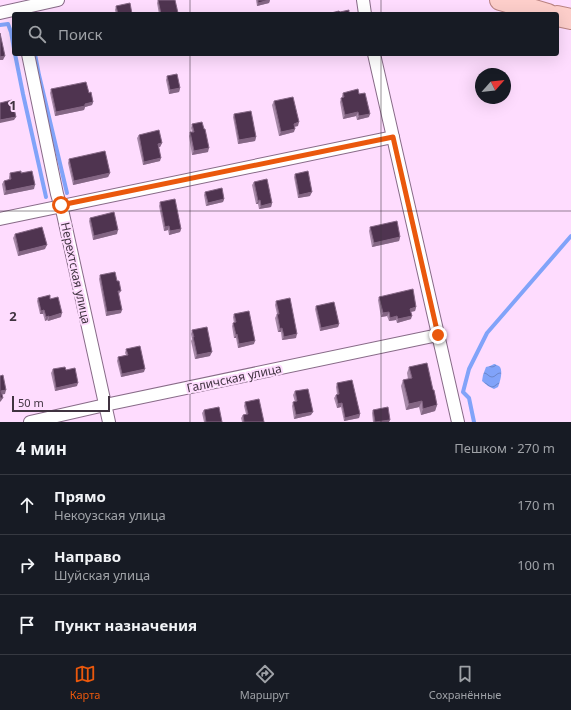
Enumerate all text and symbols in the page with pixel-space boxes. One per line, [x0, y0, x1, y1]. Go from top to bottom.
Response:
search box [12, 12, 559, 56]
icon: search [26, 23, 48, 45]
text: Поиск [58, 24, 103, 44]
north arrow [475, 68, 511, 104]
text: 1 [9, 96, 17, 114]
route start [52, 196, 70, 214]
street label: Нерехтская улица [57, 221, 95, 325]
text: 2 [9, 307, 17, 325]
route end [429, 326, 447, 344]
street label: Галичская улица [185, 360, 283, 396]
scale bar [12, 394, 110, 413]
text: 50 m [18, 395, 44, 410]
text: 4 мин [16, 437, 67, 460]
text: Пешком · 270 m [454, 439, 555, 457]
text: Прямо [54, 486, 106, 506]
icon: ahead [16, 494, 38, 516]
text: 170 m [517, 496, 555, 514]
text: Некоузская улица [54, 506, 166, 524]
text: Направо [54, 546, 121, 566]
icon: right [16, 554, 38, 576]
text: 100 m [517, 556, 555, 574]
text: Шуйская улица [54, 566, 150, 584]
icon: arrive [16, 614, 38, 636]
text: Пункт назначения [54, 615, 197, 635]
tab: Карта [70, 663, 100, 702]
tab: Маршрут [240, 663, 289, 702]
tab: Сохранённые [429, 663, 501, 702]

